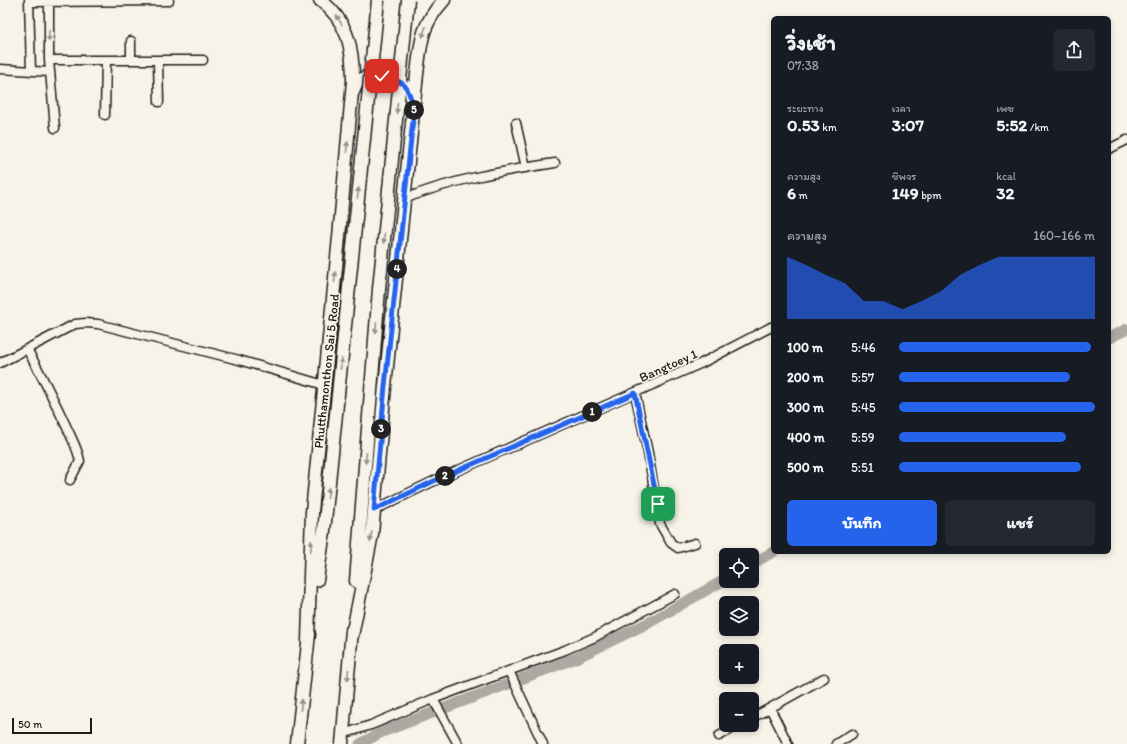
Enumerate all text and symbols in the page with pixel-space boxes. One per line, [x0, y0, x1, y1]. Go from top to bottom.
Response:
one-way arrow [335, 14, 342, 26]
one-way arrow [421, 27, 427, 39]
text: วิ่งเช้า [787, 29, 836, 56]
button: share [1053, 29, 1095, 71]
one-way arrow [46, 30, 52, 43]
text: 07:38 [787, 58, 819, 73]
pin [365, 59, 399, 93]
icon: check [371, 65, 393, 87]
pin: 5 [404, 100, 424, 120]
one-way arrow [394, 102, 401, 114]
text: ระยะทาง [787, 102, 824, 115]
text: เวลา [892, 102, 911, 115]
text: เพซ [996, 102, 1014, 115]
text: 5 [411, 103, 417, 116]
text: 0.53 [787, 115, 820, 135]
text: 3:07 [892, 115, 924, 135]
text: 5:52 [996, 115, 1027, 135]
text: km [820, 121, 837, 134]
text: /km [1027, 121, 1049, 134]
one-way arrow [344, 141, 350, 153]
text: ความสูง [787, 170, 821, 183]
text: ชีพจร [892, 170, 916, 183]
text: kcal [996, 170, 1016, 183]
text: 6 [787, 183, 796, 203]
text: 149 [892, 183, 919, 203]
text: 32 [996, 183, 1015, 203]
one-way arrow [355, 187, 362, 199]
text: m [796, 189, 808, 202]
text: bpm [919, 189, 942, 202]
text: ความสูง [787, 228, 827, 243]
text: 160–166 m [1033, 228, 1095, 243]
one-way arrow [381, 232, 388, 244]
pin: 4 [387, 259, 407, 279]
text: 4 [394, 262, 400, 275]
one-way arrow [332, 271, 339, 283]
street label: Phutthamonthon Sai 5 Road [311, 293, 342, 449]
one-way arrow [373, 322, 380, 334]
text: 100 m [787, 340, 823, 355]
text: 5:46 [851, 340, 876, 355]
street label: Bangtoey 1 [637, 346, 700, 385]
one-way arrow [338, 358, 344, 370]
text: 200 m [787, 370, 824, 385]
text: 5:57 [851, 370, 874, 385]
text: 300 m [787, 400, 824, 415]
text: 5:45 [851, 400, 876, 415]
pin: 1 [582, 402, 602, 422]
text: 1 [589, 405, 595, 418]
pin: 3 [371, 419, 391, 439]
text: 3 [378, 422, 384, 435]
text: 400 m [787, 430, 825, 445]
text: 5:59 [851, 430, 875, 445]
one-way arrow [363, 452, 370, 464]
text: 500 m [787, 460, 824, 475]
text: 5:51 [851, 460, 874, 475]
pin: 2 [435, 466, 455, 486]
text: 2 [442, 469, 448, 482]
one-way arrow [325, 487, 331, 499]
pin [641, 487, 675, 521]
icon: arrive [647, 493, 669, 515]
button: บันทึก [787, 500, 937, 546]
button: แชร์ [945, 500, 1095, 546]
one-way arrow [368, 531, 374, 543]
one-way arrow [308, 539, 314, 552]
map controls [719, 548, 759, 732]
button: locate [719, 548, 759, 588]
button: layers [719, 596, 759, 636]
button: + [719, 644, 759, 684]
one-way arrow [345, 669, 352, 681]
button: − [719, 692, 759, 732]
one-way arrow [298, 699, 304, 711]
scale bar [12, 716, 92, 735]
text: 50 m [18, 718, 42, 731]

